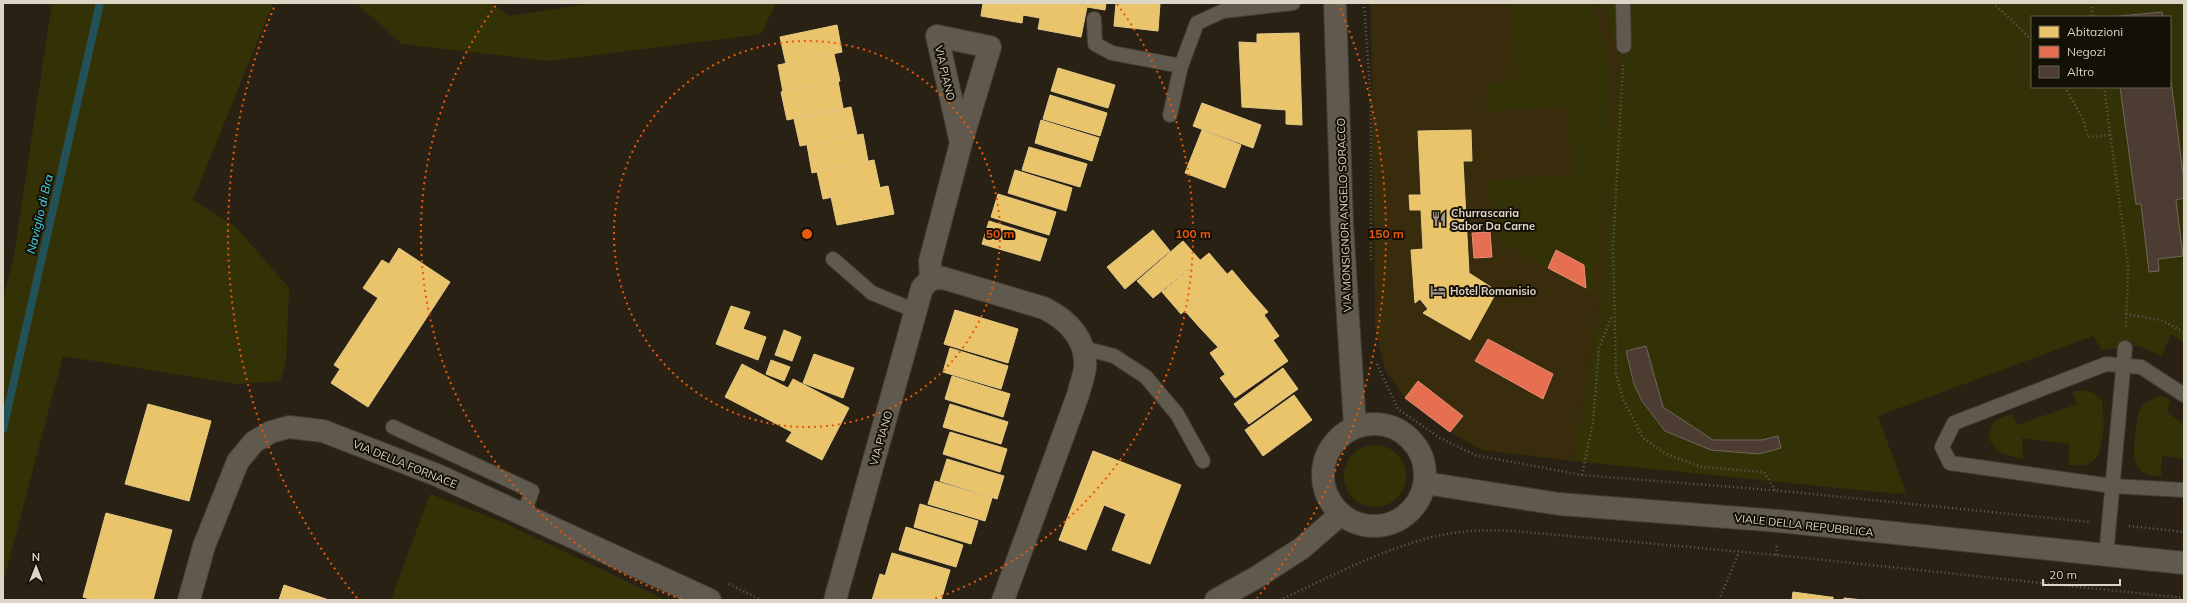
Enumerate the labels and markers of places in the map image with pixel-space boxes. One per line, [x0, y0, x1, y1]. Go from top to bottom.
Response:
place label: Churrascaria Sabor Da Carne [1451, 206, 1535, 233]
restaurant icon: Churrascaria Sabor Da Carne [1430, 210, 1448, 228]
centre of rings [800, 227, 814, 241]
hotel icon: Hotel Romanisio [1429, 282, 1447, 300]
place label: Hotel Romanisio [1450, 284, 1537, 298]

